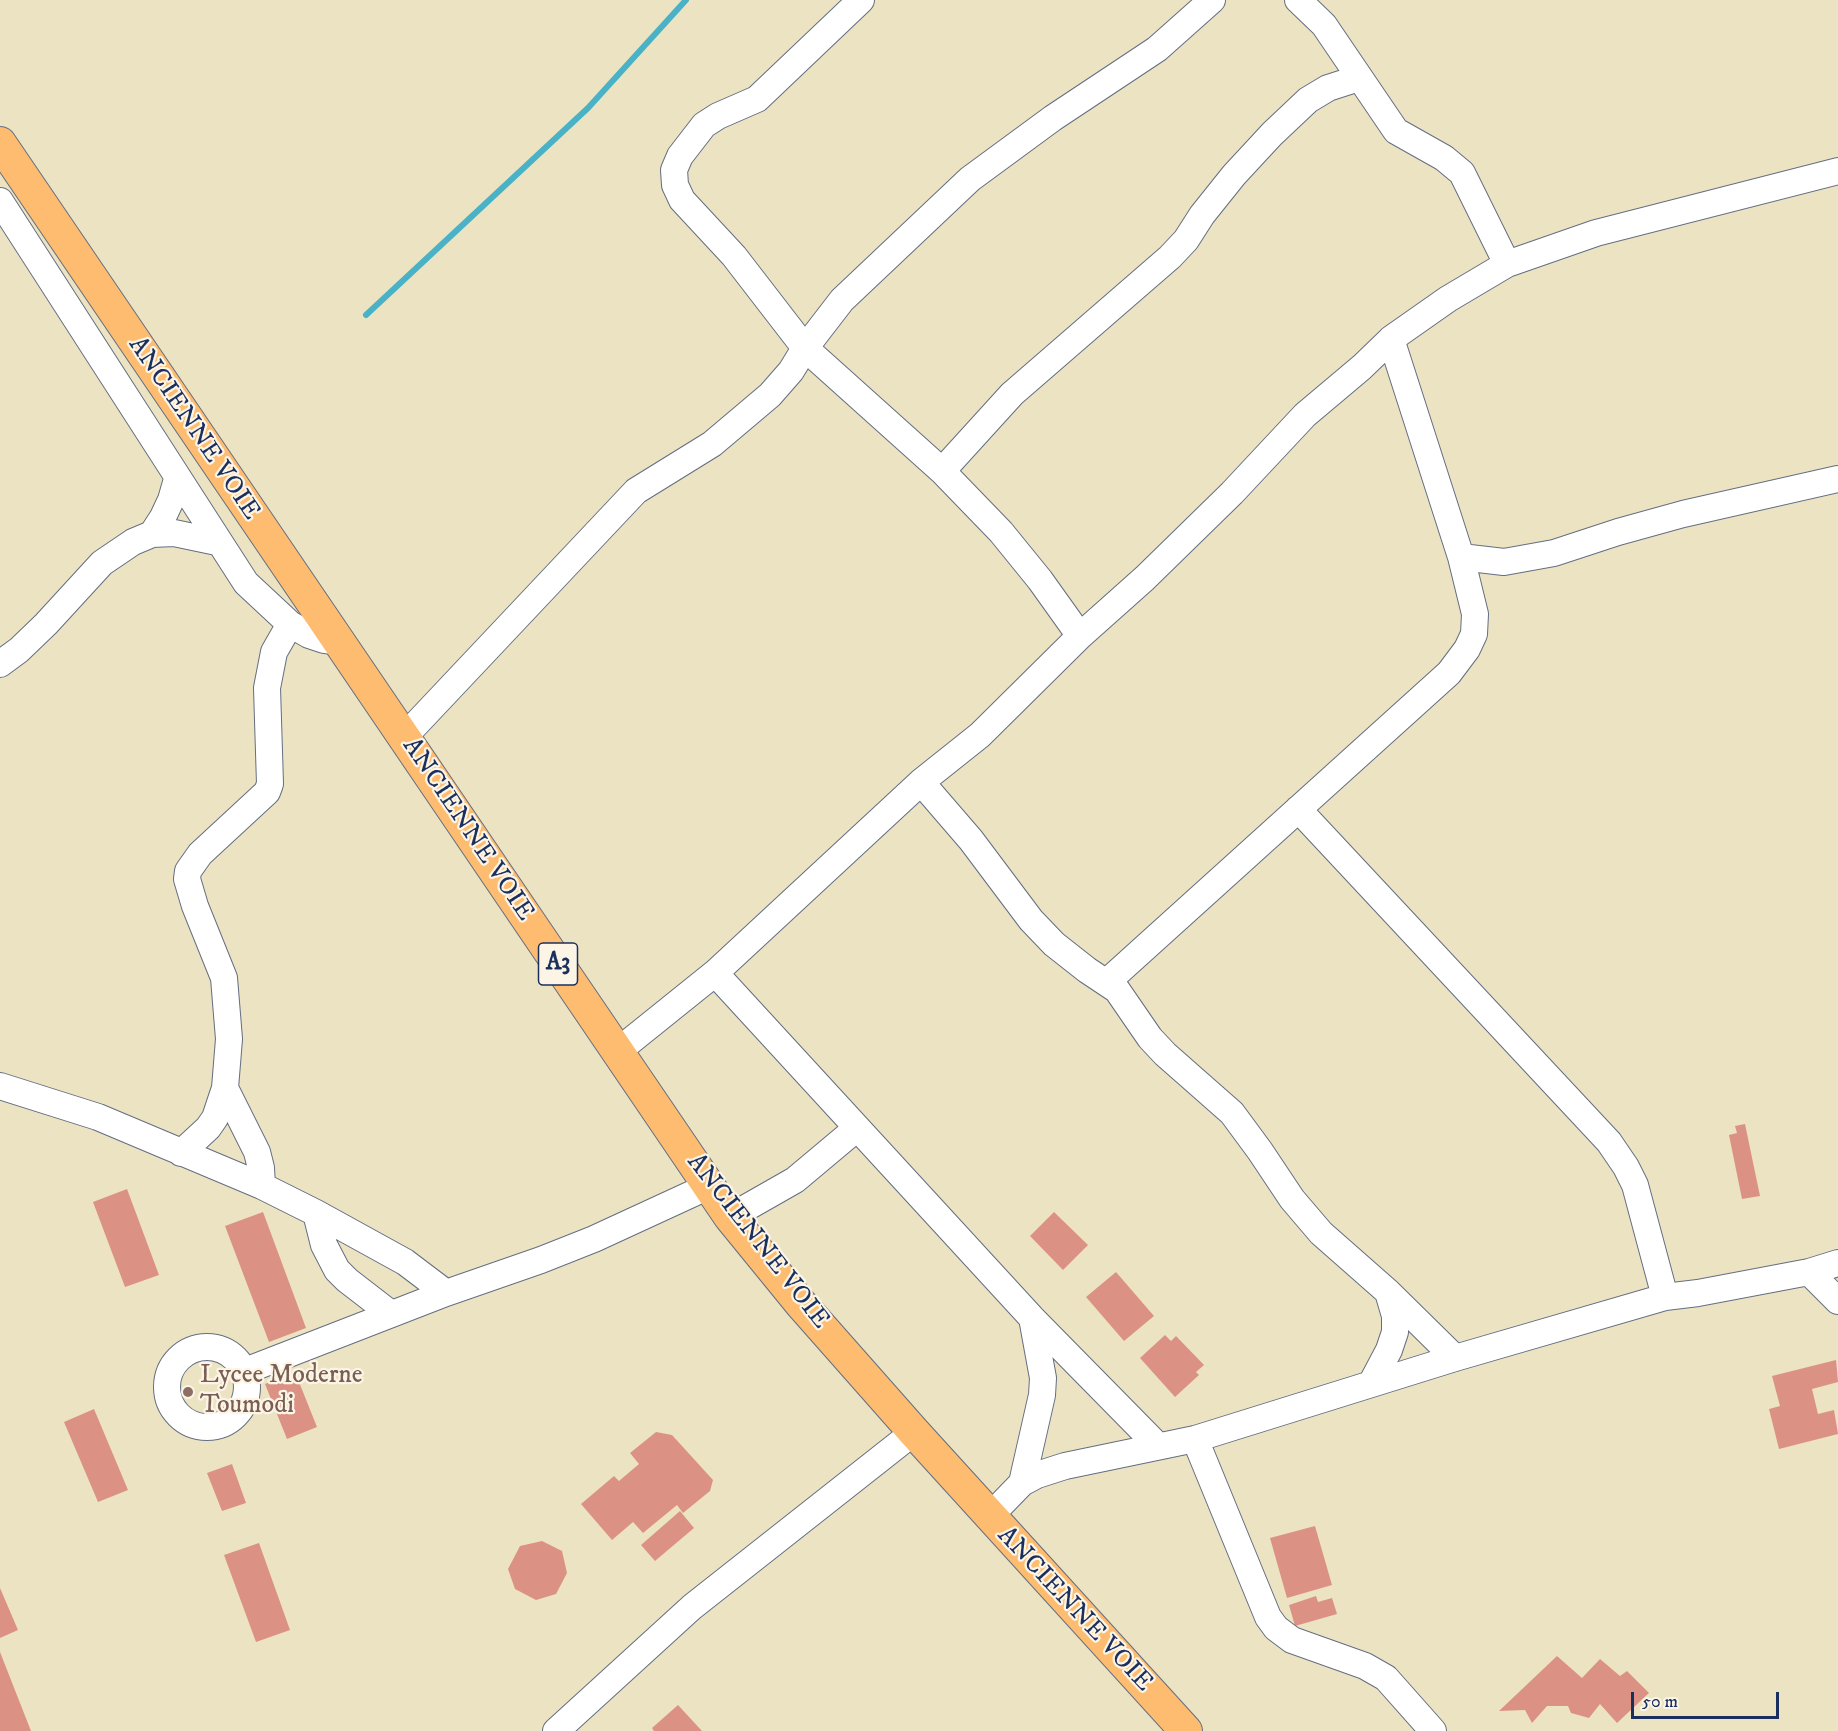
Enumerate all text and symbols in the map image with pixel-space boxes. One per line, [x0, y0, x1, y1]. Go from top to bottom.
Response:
street label: ANCIENNE VOIE [120, 332, 266, 526]
street label: ANCIENNE VOIE [394, 733, 540, 927]
road number: A3 [538, 943, 578, 985]
street label: ANCIENNE VOIE [679, 1148, 835, 1336]
place label: Lycee Moderne Toumodi [200, 1361, 363, 1422]
marker: Lycee Moderne Toumodi [181, 1385, 195, 1399]
street label: ANCIENNE VOIE [990, 1521, 1158, 1699]
scale bar [1634, 1680, 1782, 1718]
text: 50 m [1642, 1691, 1678, 1713]

